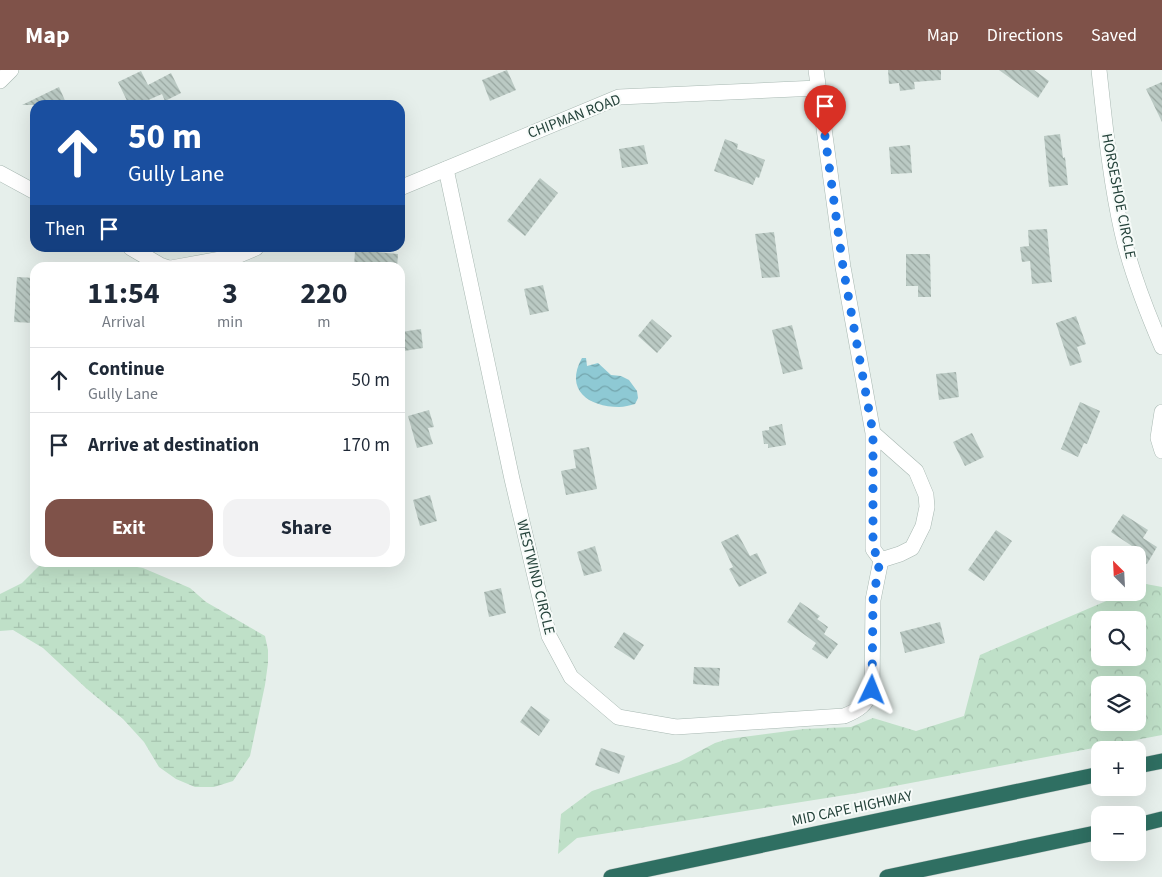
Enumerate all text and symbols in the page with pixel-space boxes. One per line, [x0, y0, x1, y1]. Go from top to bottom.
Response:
text: Map [25, 18, 70, 53]
text: Map [927, 23, 959, 48]
text: Directions [987, 23, 1063, 48]
text: Saved [1091, 23, 1137, 48]
pin [804, 85, 846, 136]
street label: CHIPMAN ROAD [525, 89, 624, 144]
icon: arrive [811, 92, 839, 120]
text: 50 m [128, 112, 202, 162]
icon: ahead [45, 120, 110, 185]
street label: HORSESHOE CIRCLE [1096, 132, 1141, 261]
text: Gully Lane [128, 158, 224, 190]
icon: arrive [95, 215, 123, 243]
text: Then [45, 216, 85, 243]
text: 11:54 [87, 272, 160, 315]
text: 3 [222, 272, 238, 315]
text: 220 [300, 272, 348, 315]
text: Arrival [102, 311, 145, 333]
text: min [217, 311, 243, 333]
text: m [317, 311, 331, 333]
text: Continue [88, 356, 165, 383]
icon: ahead [45, 366, 73, 394]
text: 50 m [352, 367, 390, 394]
text: Gully Lane [88, 383, 158, 405]
icon: arrive [45, 431, 73, 459]
text: Arrive at destination [88, 432, 259, 459]
text: 170 m [342, 432, 390, 459]
button: Exit [45, 499, 213, 557]
button: Share [223, 499, 390, 557]
street label: WESTWIND CIRCLE [511, 517, 560, 637]
north arrow [1091, 546, 1146, 601]
map controls [1091, 546, 1146, 861]
button: search [1091, 611, 1146, 666]
position arrow [845, 663, 897, 715]
button: layers [1091, 676, 1146, 731]
button: + [1091, 741, 1146, 796]
street label: MID CAPE HIGHWAY [790, 785, 915, 832]
button: − [1091, 806, 1146, 861]

